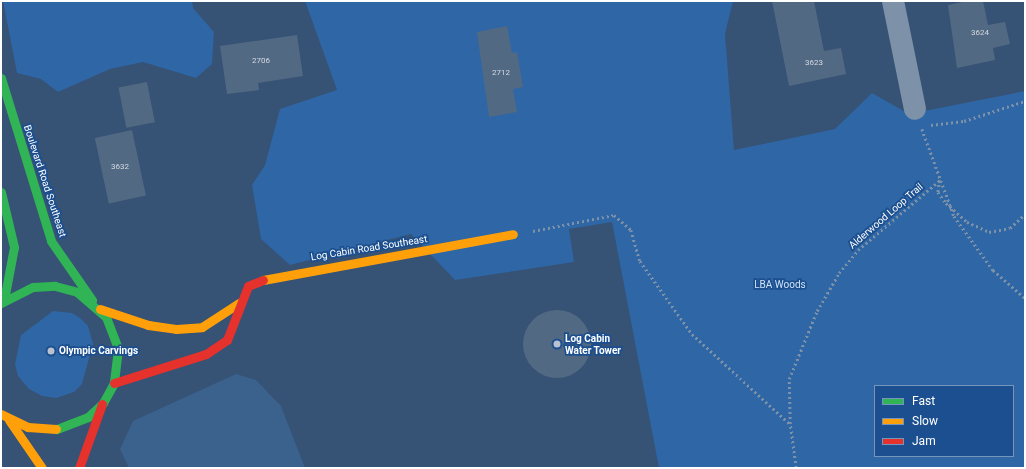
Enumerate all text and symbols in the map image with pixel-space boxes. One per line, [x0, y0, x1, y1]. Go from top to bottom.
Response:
house number: 3624 [971, 28, 989, 38]
house number: 2706 [252, 56, 270, 66]
house number: 3623 [805, 58, 823, 68]
house number: 2712 [492, 68, 510, 78]
street label: Boulevard Road Southeast [21, 123, 69, 239]
house number: 3632 [111, 162, 129, 172]
street label: Alderwood Loop Trail [846, 181, 926, 251]
street label: Log Cabin Road Southeast [310, 233, 428, 263]
park label: LBA Woods [754, 279, 806, 291]
place label: Log Cabin Water Tower [565, 332, 621, 356]
marker: Log Cabin Water Tower [552, 339, 562, 349]
place label: Olympic Carvings [59, 345, 138, 357]
marker: Olympic Carvings [46, 346, 56, 356]
legend [874, 385, 1014, 457]
text: Fast [912, 394, 935, 408]
text: Slow [912, 414, 938, 428]
text: Jam [912, 434, 936, 448]

